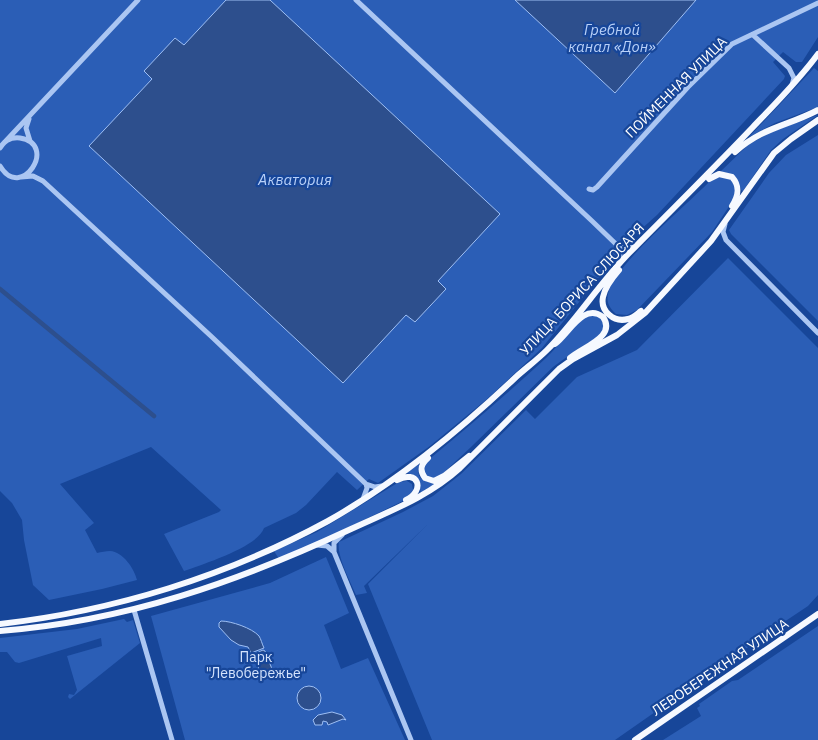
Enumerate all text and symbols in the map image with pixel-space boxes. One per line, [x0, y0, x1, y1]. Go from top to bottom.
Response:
water label: Гребной канал «Дон» [568, 20, 656, 56]
street label: ПОЙМЕННАЯ УЛИЦА [621, 32, 731, 142]
water label: Акватория [257, 170, 332, 189]
street label: УЛИЦА БОРИСА СЛЮСАРЯ [516, 219, 648, 359]
street label: ЛЕВОБЕРЕЖНАЯ УЛИЦА [648, 614, 792, 720]
park label: Парк "Левобережье" [206, 648, 306, 682]

